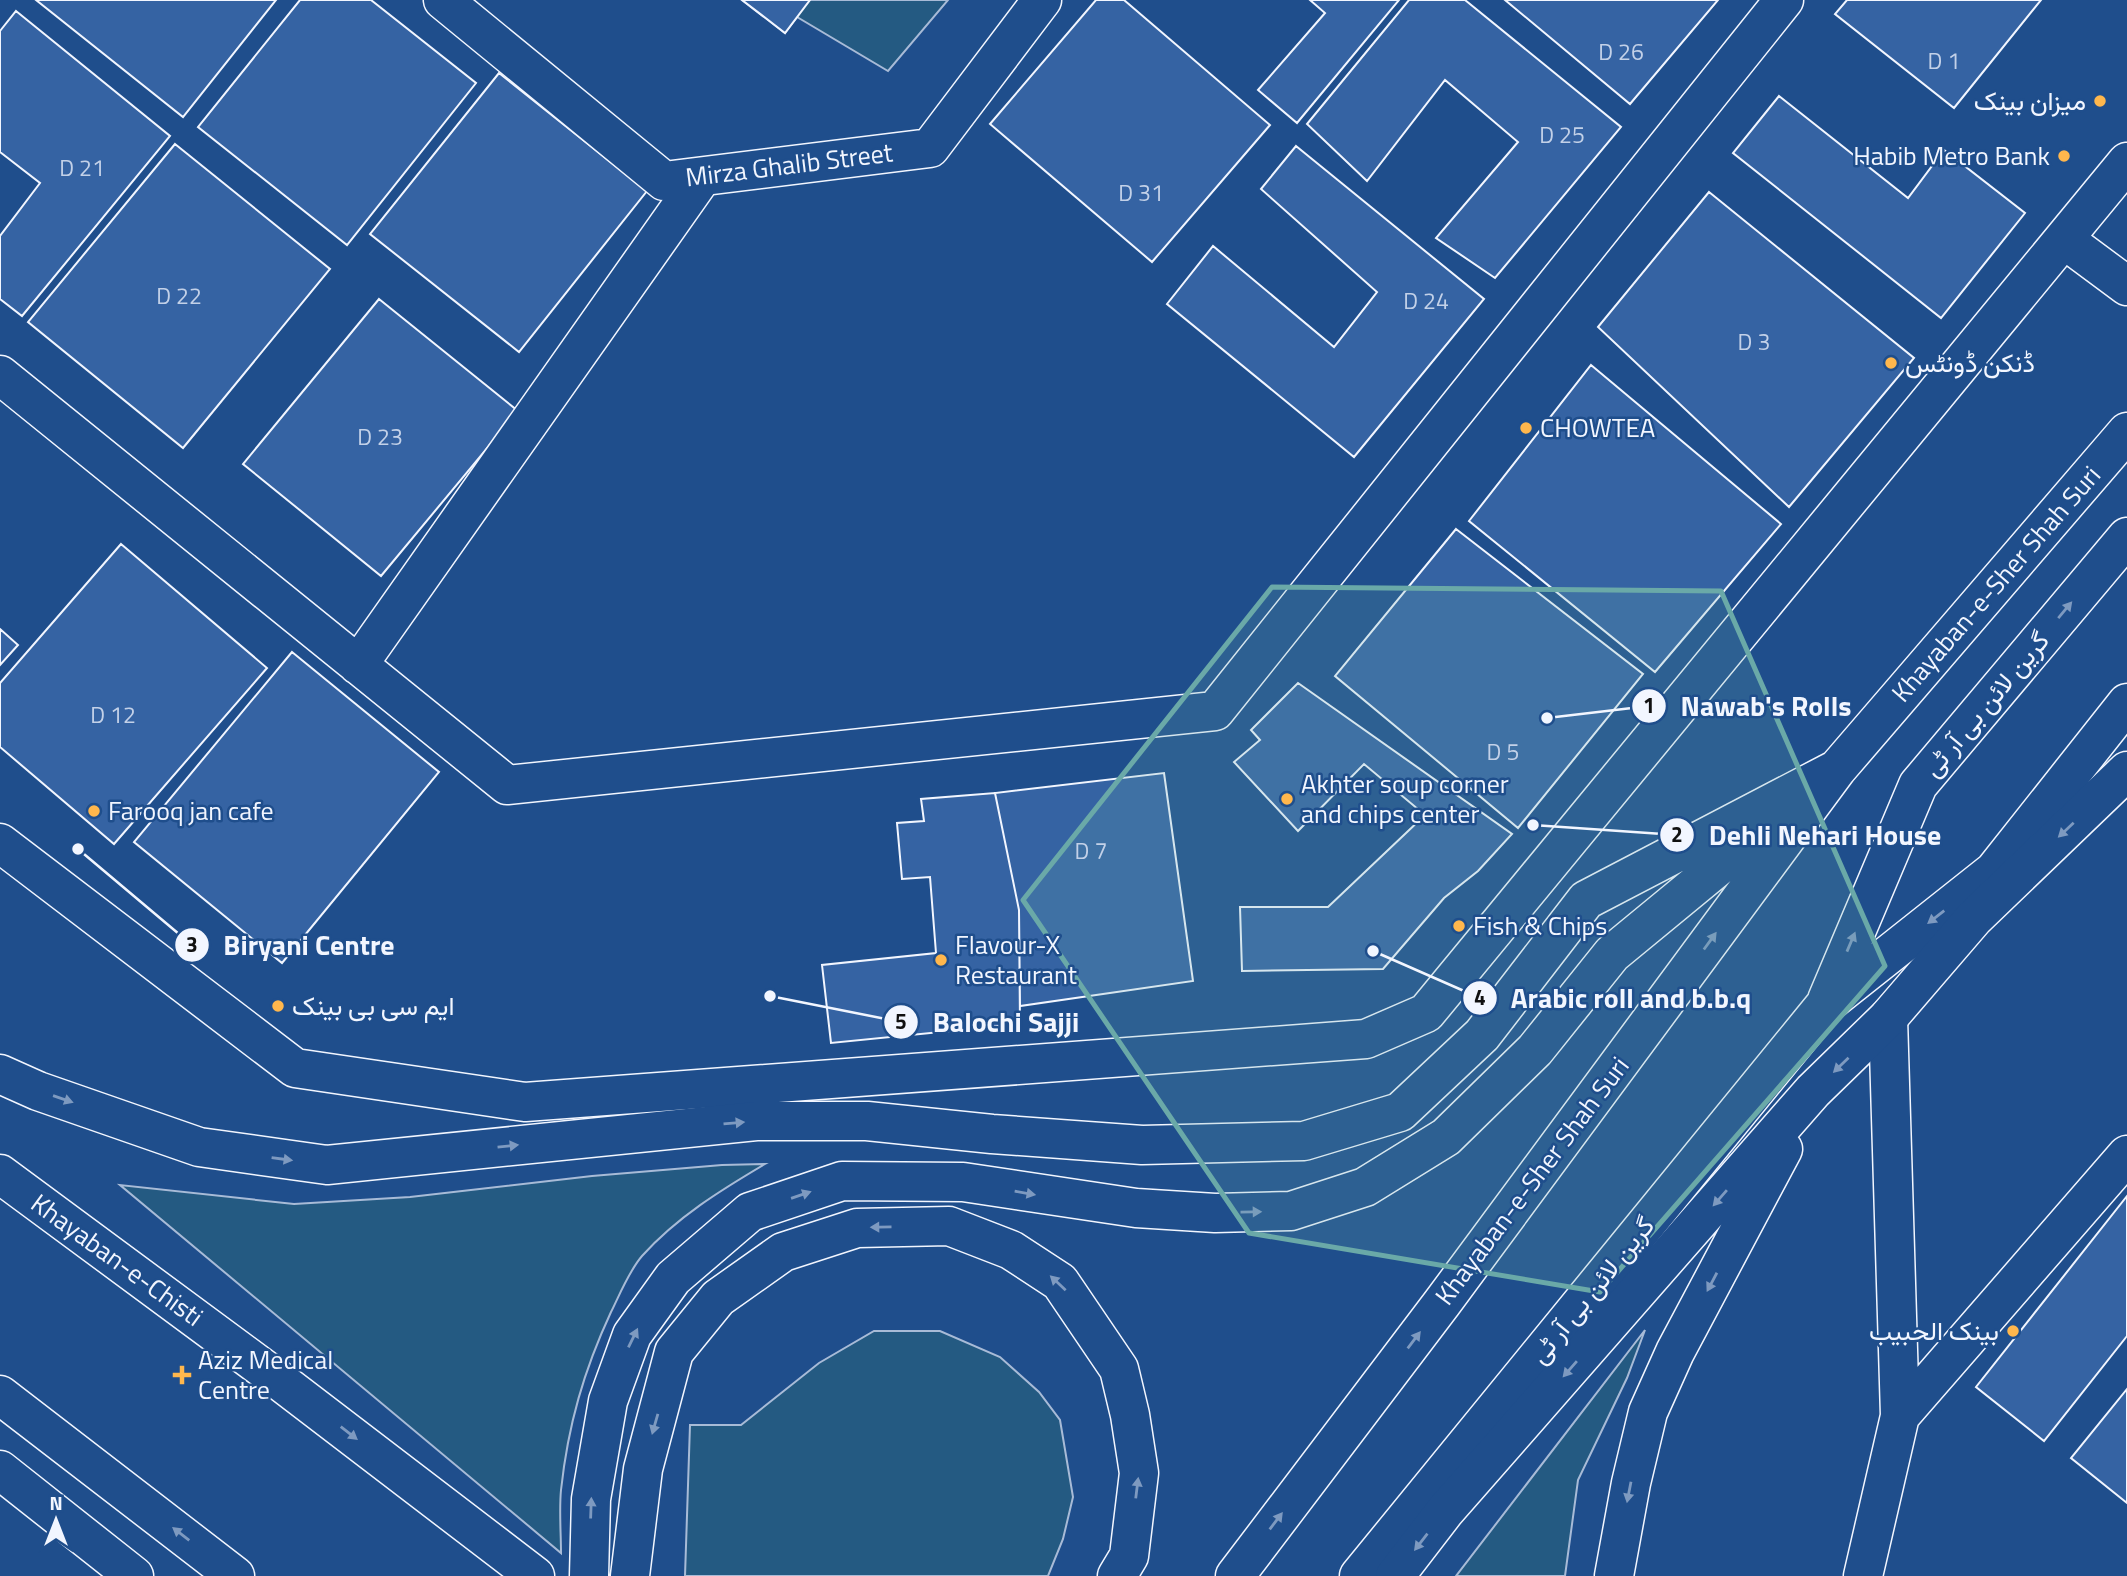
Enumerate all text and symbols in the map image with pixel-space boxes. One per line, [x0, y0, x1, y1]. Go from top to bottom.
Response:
house number: D 26 [1598, 34, 1644, 69]
house number: D 1 [1928, 43, 1960, 78]
place label: میزان بینک [1974, 81, 2086, 120]
marker: میزان بینک [2092, 93, 2108, 109]
house number: D 25 [1539, 117, 1585, 152]
street label: Mirza Ghalib Street [683, 132, 895, 197]
place label: Habib Metro Bank [1853, 136, 2050, 175]
marker: Habib Metro Bank [2056, 148, 2072, 164]
house number: D 21 [59, 150, 105, 185]
house number: D 31 [1118, 175, 1164, 210]
house number: D 22 [156, 278, 202, 313]
house number: D 24 [1403, 283, 1449, 318]
house number: D 3 [1738, 324, 1770, 359]
place label: ڈنکن ڈونٹس [1905, 343, 2035, 382]
marker: ڈنکن ڈونٹس [1883, 355, 1899, 371]
place label: CHOWTEA [1540, 408, 1655, 447]
house number: D 23 [357, 419, 403, 454]
marker: CHOWTEA [1518, 420, 1534, 436]
street label: Khayaban-e-Sher Shah Suri [1882, 457, 2109, 710]
one-way arrow [2057, 602, 2072, 619]
street label: گرین لائن بی آر ٹی [1913, 622, 2058, 785]
callout: Nawab's Rolls [1632, 681, 1866, 730]
text: Nawab's Rolls [1681, 684, 1851, 727]
text: 1 [1643, 689, 1655, 721]
house number: D 12 [90, 697, 136, 732]
house number: D 5 [1487, 734, 1519, 769]
place label: Akhter soup corner and chips center [1301, 764, 1509, 833]
place label: Farooq jan cafe [108, 791, 274, 830]
marker: Akhter soup corner and chips center [1279, 791, 1295, 807]
marker: Farooq jan cafe [86, 803, 102, 819]
callout: Dehli Nehari House [1660, 810, 1955, 859]
text: Dehli Nehari House [1709, 813, 1941, 856]
text: 2 [1671, 818, 1683, 850]
one-way arrow [2058, 822, 2075, 838]
house number: D 7 [1075, 833, 1107, 868]
place label: Fish & Chips [1473, 906, 1607, 945]
one-way arrow [1927, 909, 1945, 924]
marker: Fish & Chips [1451, 918, 1467, 934]
callout: Biryani Centre [175, 920, 409, 969]
text: Biryani Centre [223, 923, 395, 966]
place label: Flavour-X Restaurant [955, 925, 1077, 994]
text: 3 [186, 928, 198, 960]
one-way arrow [1846, 931, 1857, 952]
one-way arrow [1702, 932, 1716, 950]
marker: Flavour-X Restaurant [933, 952, 949, 968]
callout: Arabic roll and b.b.q [1462, 973, 1766, 1022]
text: Arabic roll and b.b.q [1511, 976, 1751, 1019]
text: 4 [1474, 981, 1486, 1013]
place label: ایم سی بی بینک [292, 986, 454, 1025]
marker: ایم سی بی بینک [270, 998, 286, 1014]
callout: Balochi Sajji [884, 998, 1093, 1047]
text: Balochi Sajji [933, 1000, 1079, 1043]
text: 5 [895, 1005, 907, 1037]
street label: Khayaban-e-Sher Shah Suri [1425, 1048, 1638, 1313]
one-way arrow [1832, 1056, 1849, 1073]
one-way arrow [53, 1094, 74, 1105]
one-way arrow [723, 1117, 745, 1128]
one-way arrow [497, 1140, 519, 1151]
one-way arrow [271, 1154, 293, 1165]
street label: Khayaban-e-Chisti [23, 1184, 211, 1335]
one-way arrow [1014, 1188, 1036, 1199]
one-way arrow [791, 1189, 812, 1199]
one-way arrow [1712, 1189, 1728, 1207]
one-way arrow [1241, 1206, 1263, 1218]
street label: گرین لائن بی آر ٹی [1520, 1207, 1663, 1372]
one-way arrow [870, 1222, 892, 1233]
one-way arrow [1707, 1272, 1719, 1292]
one-way arrow [1049, 1275, 1067, 1291]
place label: بينک الحبيب [1869, 1311, 1999, 1350]
marker: بينک الحبيب [2005, 1323, 2021, 1339]
one-way arrow [626, 1327, 638, 1347]
one-way arrow [1406, 1332, 1421, 1350]
place label: Aziz Medical Centre [198, 1340, 333, 1409]
one-way arrow [1562, 1360, 1578, 1378]
marker: Aziz Medical Centre [172, 1365, 192, 1385]
one-way arrow [650, 1414, 660, 1435]
one-way arrow [339, 1426, 357, 1441]
one-way arrow [1132, 1477, 1143, 1499]
one-way arrow [1623, 1481, 1634, 1503]
north arrow [21, 1485, 91, 1555]
text: N [49, 1488, 63, 1517]
one-way arrow [585, 1497, 596, 1519]
one-way arrow [1268, 1513, 1283, 1531]
one-way arrow [172, 1528, 190, 1542]
one-way arrow [1414, 1532, 1429, 1550]

